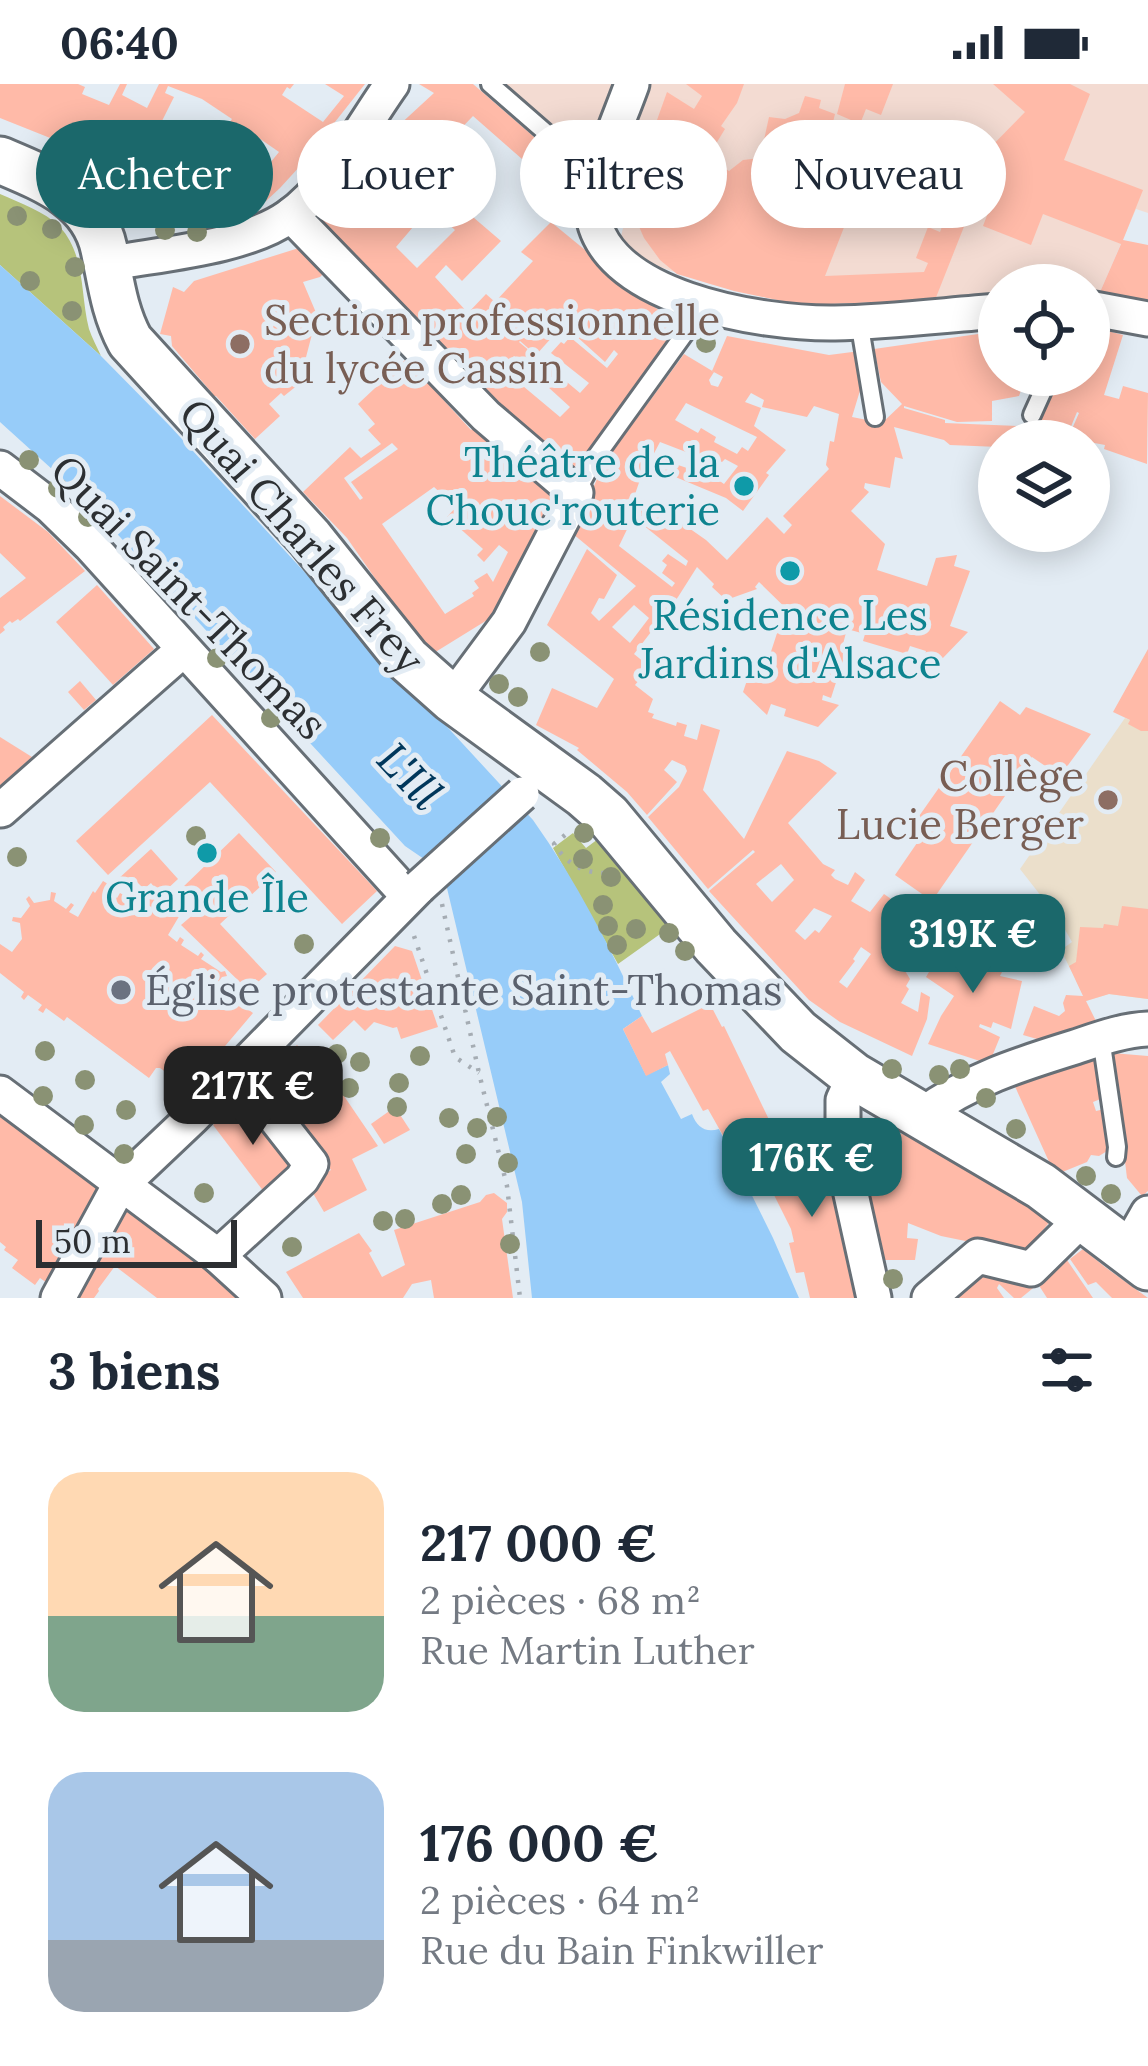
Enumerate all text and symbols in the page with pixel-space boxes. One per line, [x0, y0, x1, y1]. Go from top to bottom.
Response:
text: 06:40 [60, 14, 179, 71]
chip: Acheter [36, 120, 273, 228]
chip: Louer [297, 120, 496, 228]
chip: Filtres [520, 120, 727, 228]
chip: Nouveau [751, 120, 1006, 228]
map controls [978, 264, 1110, 552]
button: locate [978, 264, 1110, 396]
place label: Section professionnelle du lycée Cassin [264, 293, 720, 395]
marker: Section professionnelle du lycée Cassin [227, 331, 253, 357]
street label: Quai Charles Frey [168, 387, 437, 685]
button: layers [978, 420, 1110, 552]
place label: Théâtre de la Chouc'routerie [425, 435, 720, 537]
street label: Quai Saint-Thomas [39, 443, 339, 751]
marker: Théâtre de la Chouc'routerie [731, 473, 757, 499]
marker: Résidence Les Jardins d'Alsace [777, 558, 803, 584]
place label: Résidence Les Jardins d'Alsace [637, 588, 942, 690]
water label: L'Ill [365, 730, 456, 821]
place label: Collège Lucie Berger [836, 749, 1084, 851]
marker: Collège Lucie Berger [1095, 787, 1121, 813]
marker: Grande Île [194, 840, 220, 866]
place label: Grande Île [105, 870, 309, 924]
pin: 319K € [875, 894, 1071, 996]
text: 319K € [908, 908, 1038, 958]
place label: Église protestante Saint-Thomas [145, 963, 783, 1017]
marker: Église protestante Saint-Thomas [108, 977, 134, 1003]
pin: 217K € [155, 1046, 351, 1148]
text: 217K € [191, 1060, 315, 1110]
pin: 176K € [714, 1118, 910, 1220]
text: 176K € [749, 1132, 875, 1182]
scale bar [36, 1214, 237, 1267]
text: 50 m [54, 1220, 131, 1262]
icon: filters [1034, 1337, 1100, 1403]
text: 3 biens [48, 1338, 221, 1403]
text: 217 000 € [420, 1510, 657, 1575]
icon: home [144, 1520, 288, 1664]
text: 2 pièces · 68 m² [420, 1575, 701, 1625]
text: Rue Martin Luther [420, 1625, 755, 1675]
text: 176 000 € [420, 1810, 659, 1875]
icon: home [144, 1820, 288, 1964]
text: 2 pièces · 64 m² [420, 1875, 700, 1925]
text: Rue du Bain Finkwiller [420, 1925, 824, 1975]

